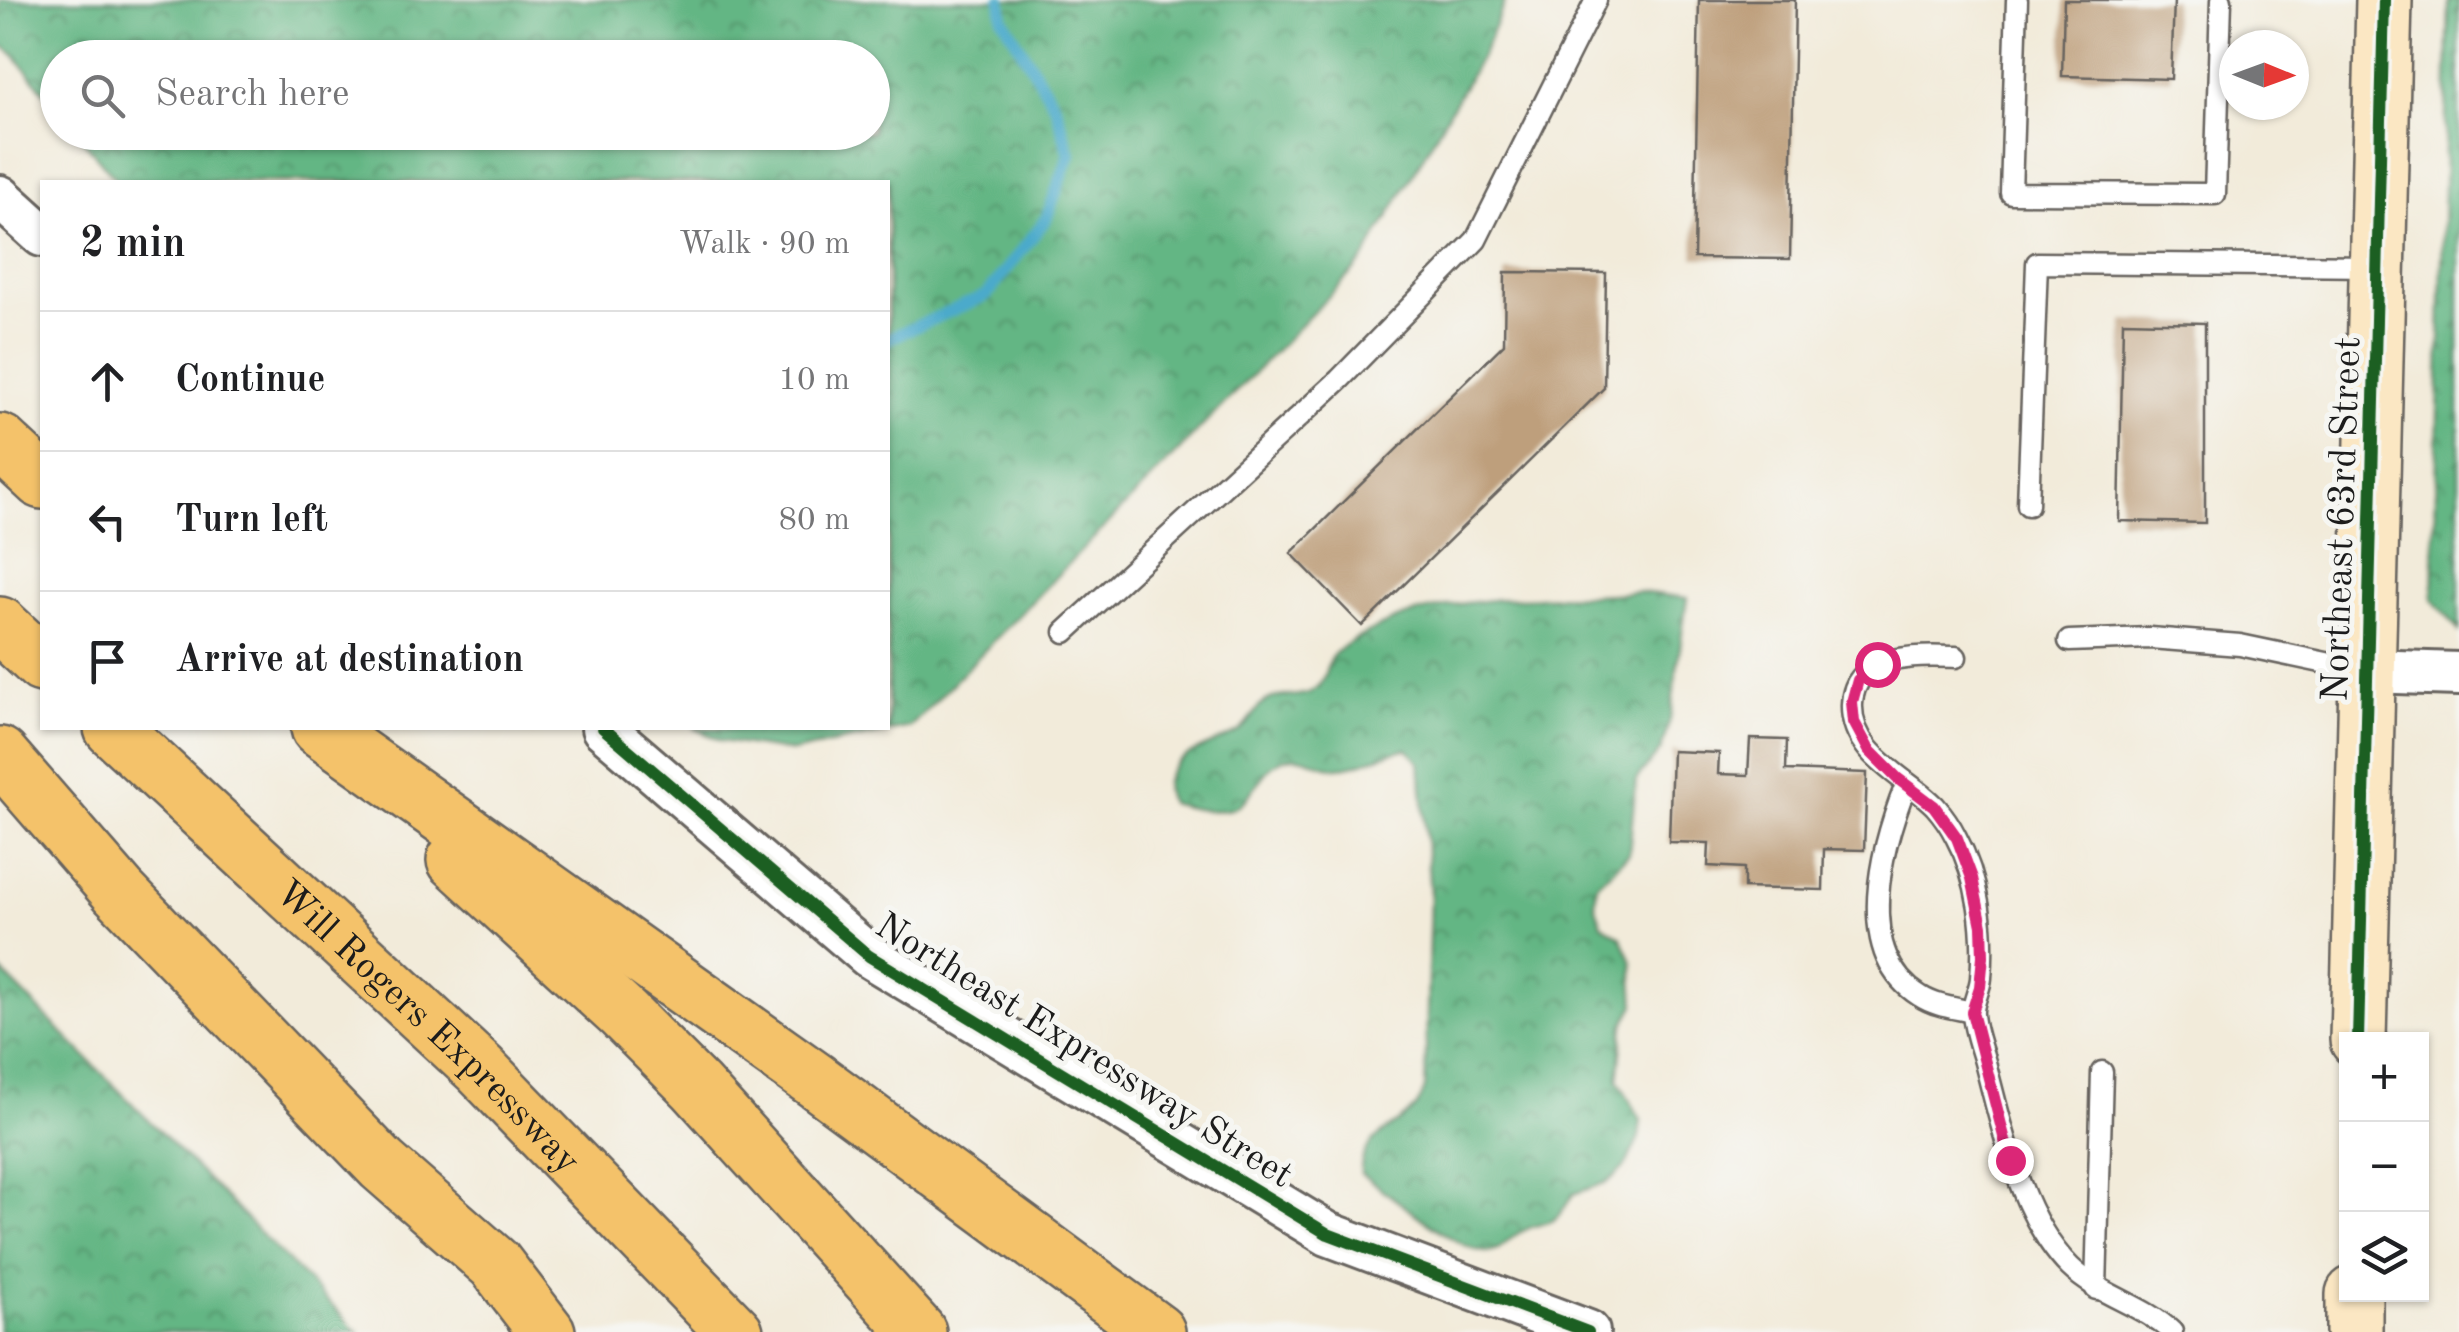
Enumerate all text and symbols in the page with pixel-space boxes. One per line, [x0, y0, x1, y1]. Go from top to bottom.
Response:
north arrow [2219, 30, 2309, 120]
search box [40, 40, 890, 150]
icon: search [75, 68, 130, 123]
text: Search here [155, 76, 350, 114]
text: 2 min [80, 224, 186, 266]
text: Walk · 90 m [679, 229, 850, 261]
street label: Northeast 63rd Street [2318, 336, 2368, 702]
icon: ahead [80, 354, 135, 409]
text: Continue [175, 362, 325, 400]
text: 10 m [779, 365, 850, 397]
icon: left [80, 494, 135, 549]
text: Turn left [175, 502, 328, 540]
text: 80 m [779, 505, 850, 537]
icon: arrive [80, 634, 135, 689]
text: Arrive at destination [175, 642, 524, 680]
route start [1855, 642, 1901, 688]
street label: Will Rogers Expressway [267, 874, 586, 1182]
street label: Northeast Expressway Street [868, 907, 1299, 1196]
map controls [2339, 1032, 2429, 1302]
button: + [2339, 1032, 2429, 1122]
button: − [2339, 1122, 2429, 1212]
route end [1988, 1138, 2034, 1184]
button: layers [2339, 1212, 2429, 1302]

